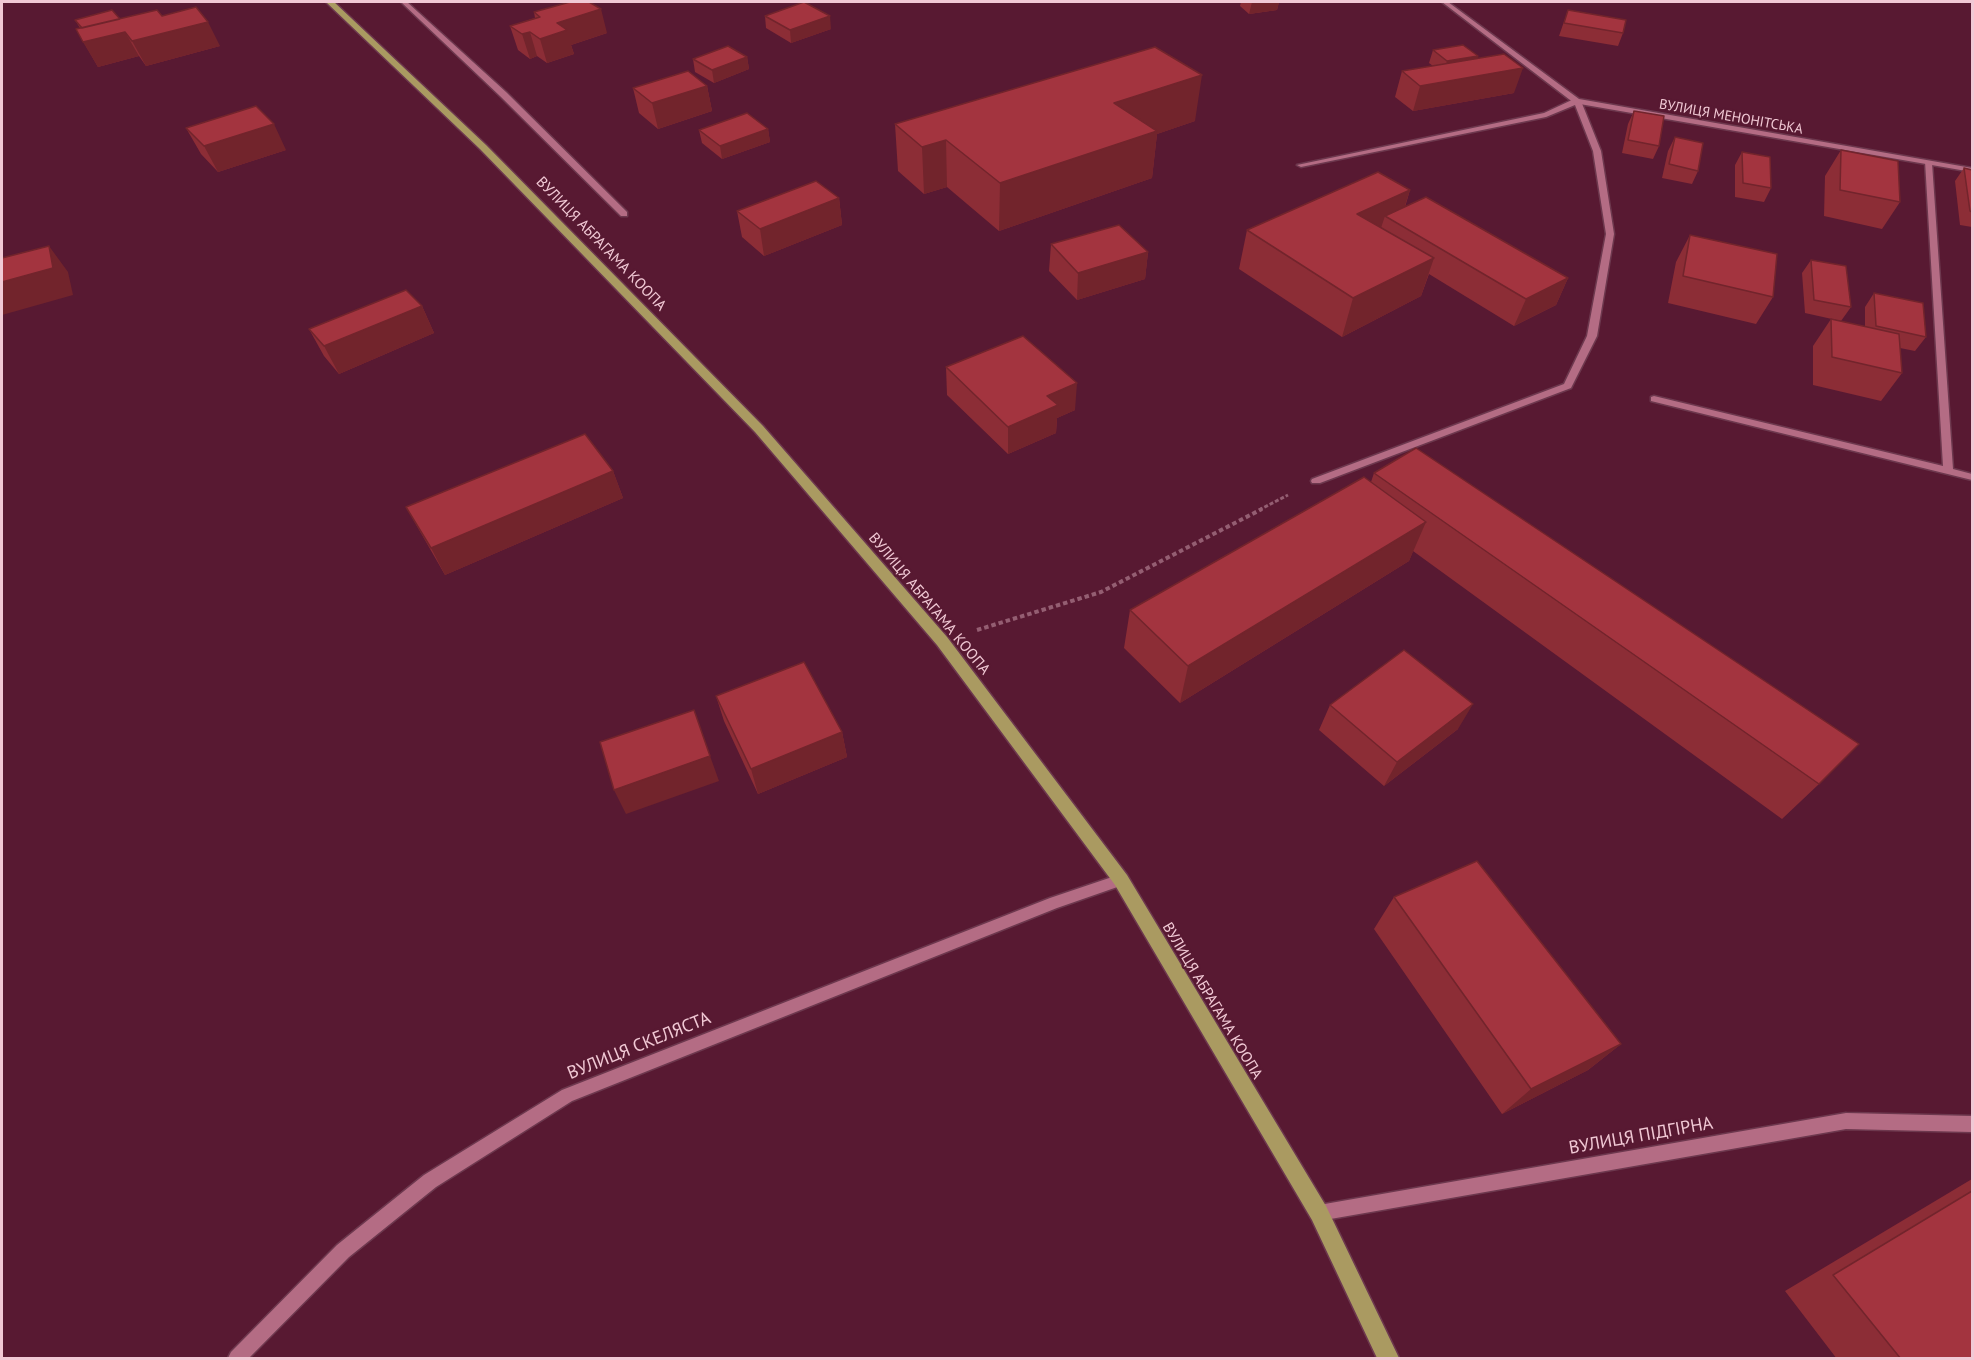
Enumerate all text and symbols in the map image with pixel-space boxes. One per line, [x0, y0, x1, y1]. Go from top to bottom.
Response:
street label: ВУЛИЦЯ МЕНОНІТСЬКА [1658, 96, 1804, 138]
street label: ВУЛИЦЯ АБРАГАМА КООПА [532, 173, 670, 315]
street label: ВУЛИЦЯ АБРАГАМА КООПА [864, 530, 994, 678]
street label: ВУЛИЦЯ АБРАГАМА КООПА [1158, 920, 1266, 1082]
street label: ВУЛИЦЯ СКЕЛЯСТА [564, 1007, 714, 1085]
street label: ВУЛИЦЯ ПІДГІРНА [1567, 1113, 1715, 1159]

